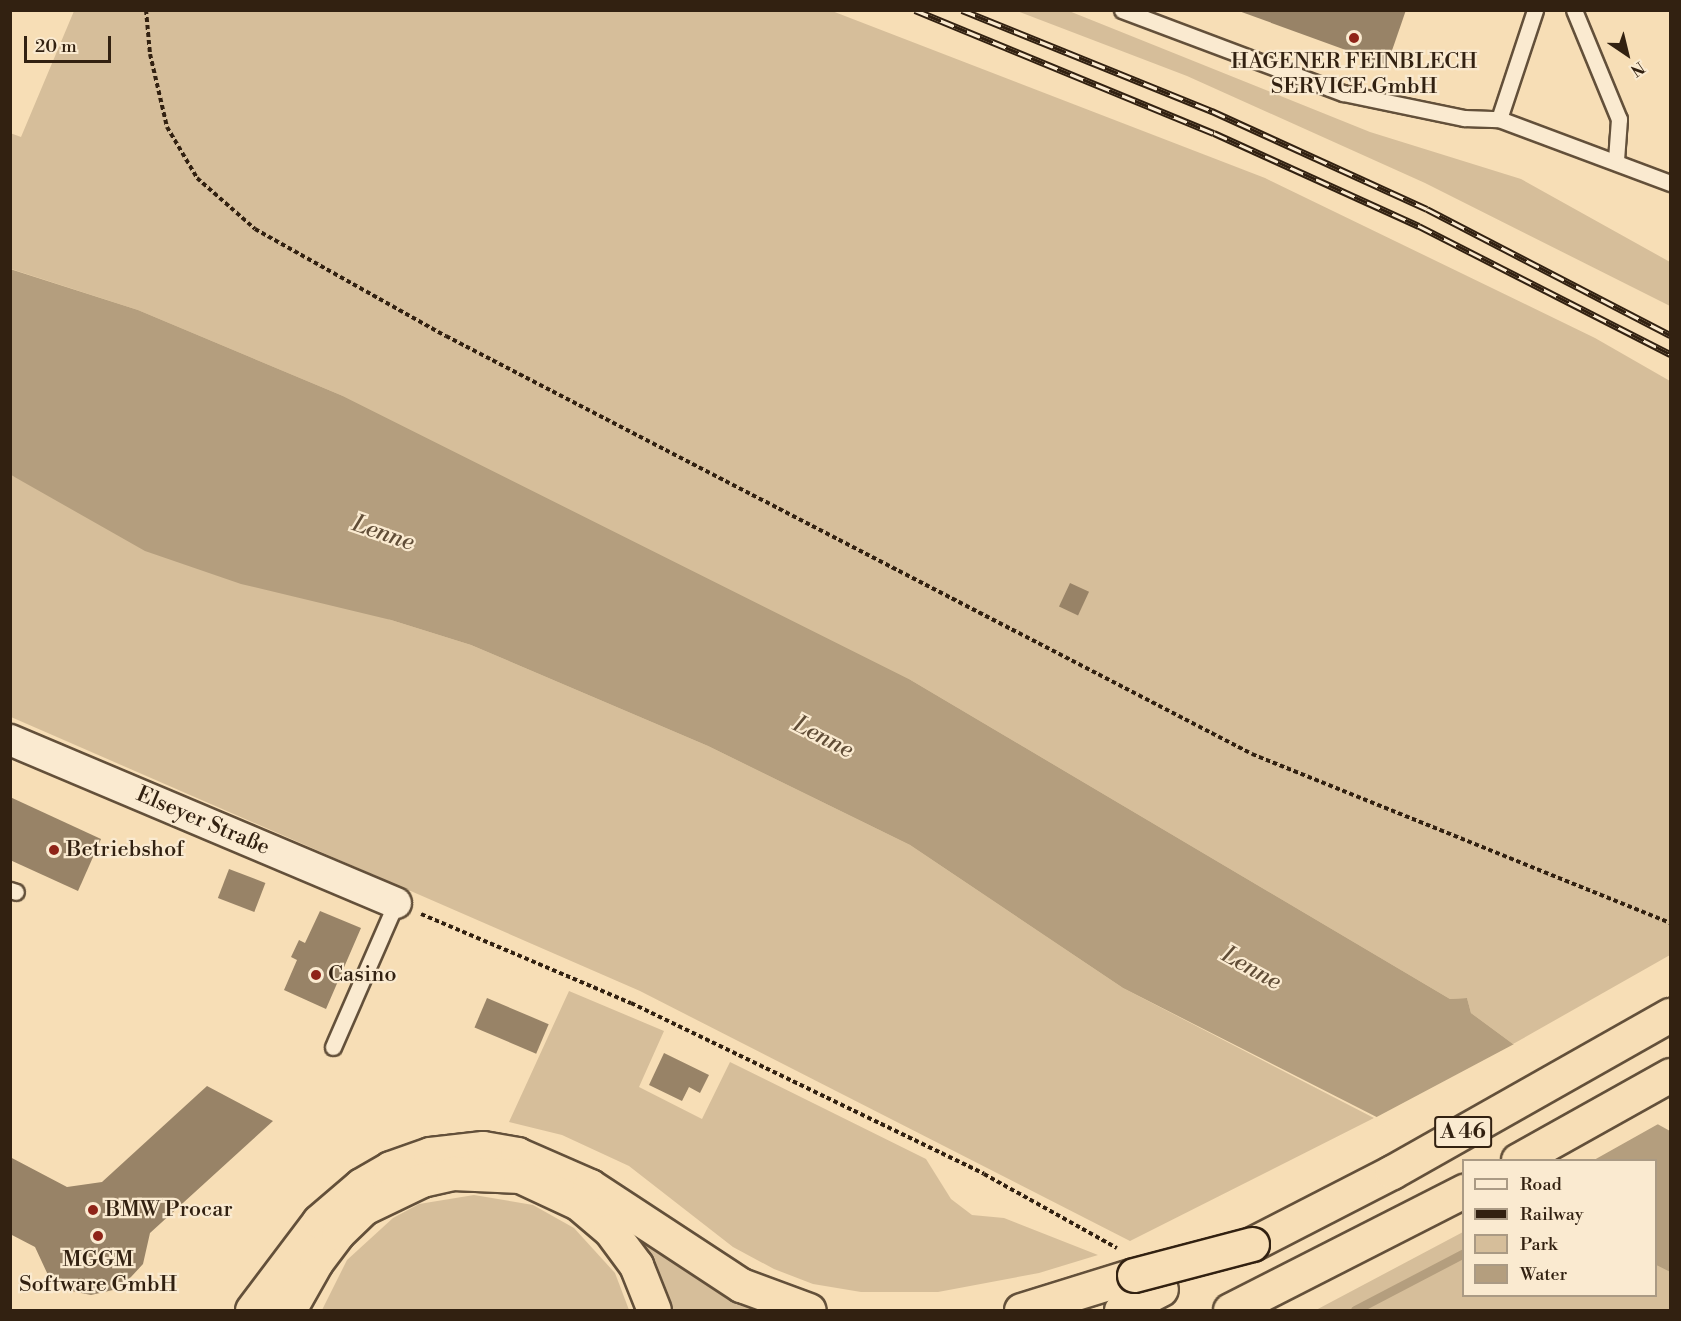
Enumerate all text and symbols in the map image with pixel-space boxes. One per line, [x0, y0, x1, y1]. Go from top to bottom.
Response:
scale bar [27, 24, 114, 62]
north arrow [1597, 24, 1657, 84]
marker: HAGENER FEINBLECH SERVICE GmbH [1347, 31, 1361, 45]
text: 20 m [35, 35, 77, 58]
place label: HAGENER FEINBLECH SERVICE GmbH [1231, 48, 1477, 100]
text: N [1626, 57, 1648, 81]
water label: Lenne [348, 510, 418, 558]
water label: Lenne [788, 711, 858, 765]
street label: Elseyer Straße [132, 781, 274, 861]
place label: Betriebshof [66, 837, 184, 863]
marker: Betriebshof [47, 843, 61, 857]
water label: Lenne [1216, 941, 1286, 997]
place label: Casino [328, 962, 397, 988]
marker: Casino [309, 968, 323, 982]
road number: A 46 [1433, 1114, 1493, 1150]
legend [1462, 1159, 1657, 1297]
text: Road [1520, 1173, 1562, 1196]
place label: BMW Procar [105, 1197, 233, 1223]
marker: BMW Procar [86, 1203, 100, 1217]
text: Railway [1520, 1203, 1583, 1226]
marker: MGGM Software GmbH [91, 1229, 105, 1243]
text: Park [1520, 1233, 1557, 1256]
place label: MGGM Software GmbH [19, 1246, 177, 1298]
text: Water [1520, 1263, 1567, 1286]

